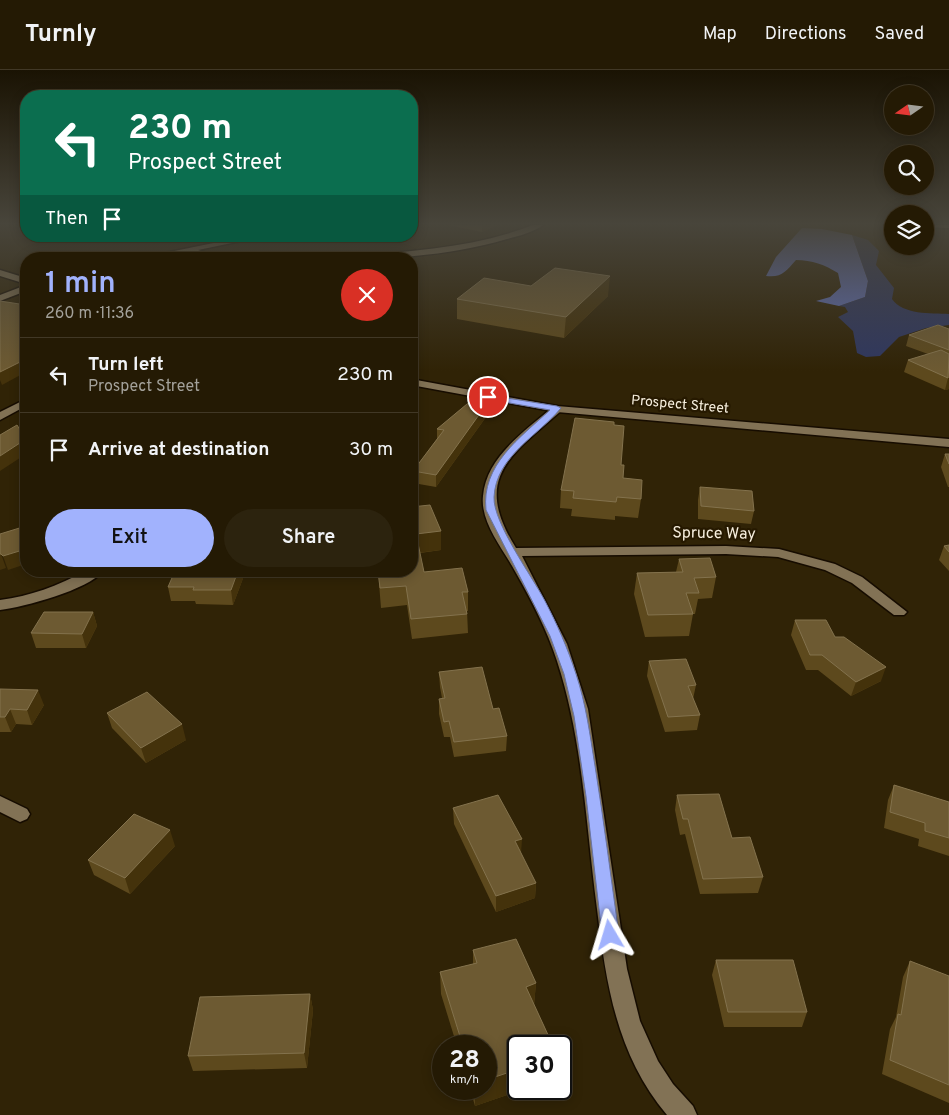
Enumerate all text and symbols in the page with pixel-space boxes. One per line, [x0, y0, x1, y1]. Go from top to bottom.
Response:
text: Turnly [25, 20, 97, 50]
text: Map [703, 23, 737, 46]
text: Directions [765, 23, 847, 46]
text: Saved [875, 23, 924, 46]
north arrow [884, 85, 934, 135]
map controls [884, 85, 934, 255]
text: 230 m [128, 107, 232, 151]
icon: left [45, 110, 110, 175]
button: search [884, 145, 934, 195]
text: Prospect Street [128, 150, 282, 177]
icon: arrive [98, 205, 126, 233]
button: layers [884, 205, 934, 255]
text: Then [45, 207, 88, 231]
text: 1 min [45, 266, 116, 303]
button: close [341, 269, 393, 321]
text: 260 m · 11:36 [45, 304, 134, 324]
text: Turn left [88, 353, 164, 377]
icon: left [45, 361, 73, 389]
text: 230 m [337, 363, 393, 387]
pin [467, 376, 509, 418]
text: Prospect Street [88, 377, 200, 397]
icon: arrive [474, 383, 502, 411]
street label: Prospect Street [630, 392, 730, 418]
icon: arrive [45, 436, 73, 464]
text: Arrive at destination [88, 438, 269, 462]
text: 30 m [349, 438, 393, 462]
button: Exit [45, 509, 214, 567]
button: Share [224, 509, 393, 567]
street label: Spruce Way [672, 523, 756, 545]
position arrow [583, 908, 635, 960]
speed limit sign: 30 [507, 1035, 572, 1100]
text: 28 [449, 1045, 480, 1077]
text: km/h [450, 1072, 479, 1088]

